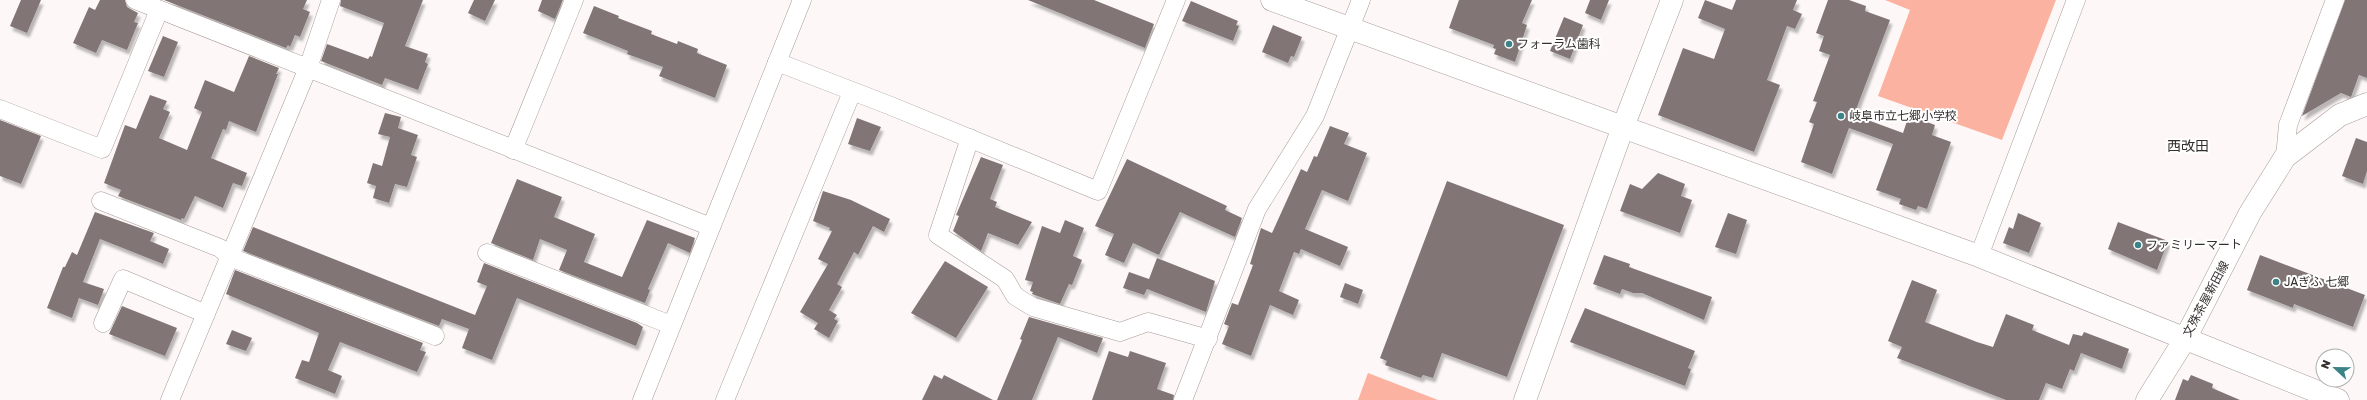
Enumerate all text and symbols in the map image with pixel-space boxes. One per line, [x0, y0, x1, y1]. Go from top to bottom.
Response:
place label: フォーラム歯科 [1517, 36, 1601, 51]
marker: フォーラム歯科 [1504, 39, 1514, 49]
place label: 岐阜市立七郷小学校 [1849, 108, 1957, 123]
marker: 岐阜市立七郷小学校 [1836, 111, 1846, 121]
district label: 西改田 [2167, 137, 2209, 154]
place label: ファミリーマート [2146, 237, 2242, 252]
marker: ファミリーマート [2133, 240, 2143, 250]
street label: 文殊茶屋新田線 [2179, 258, 2232, 339]
place label: JAぎふ 七郷 [2284, 274, 2349, 289]
marker: JAぎふ 七郷 [2271, 277, 2281, 287]
north arrow [2315, 348, 2355, 388]
text: N [2318, 358, 2333, 370]

